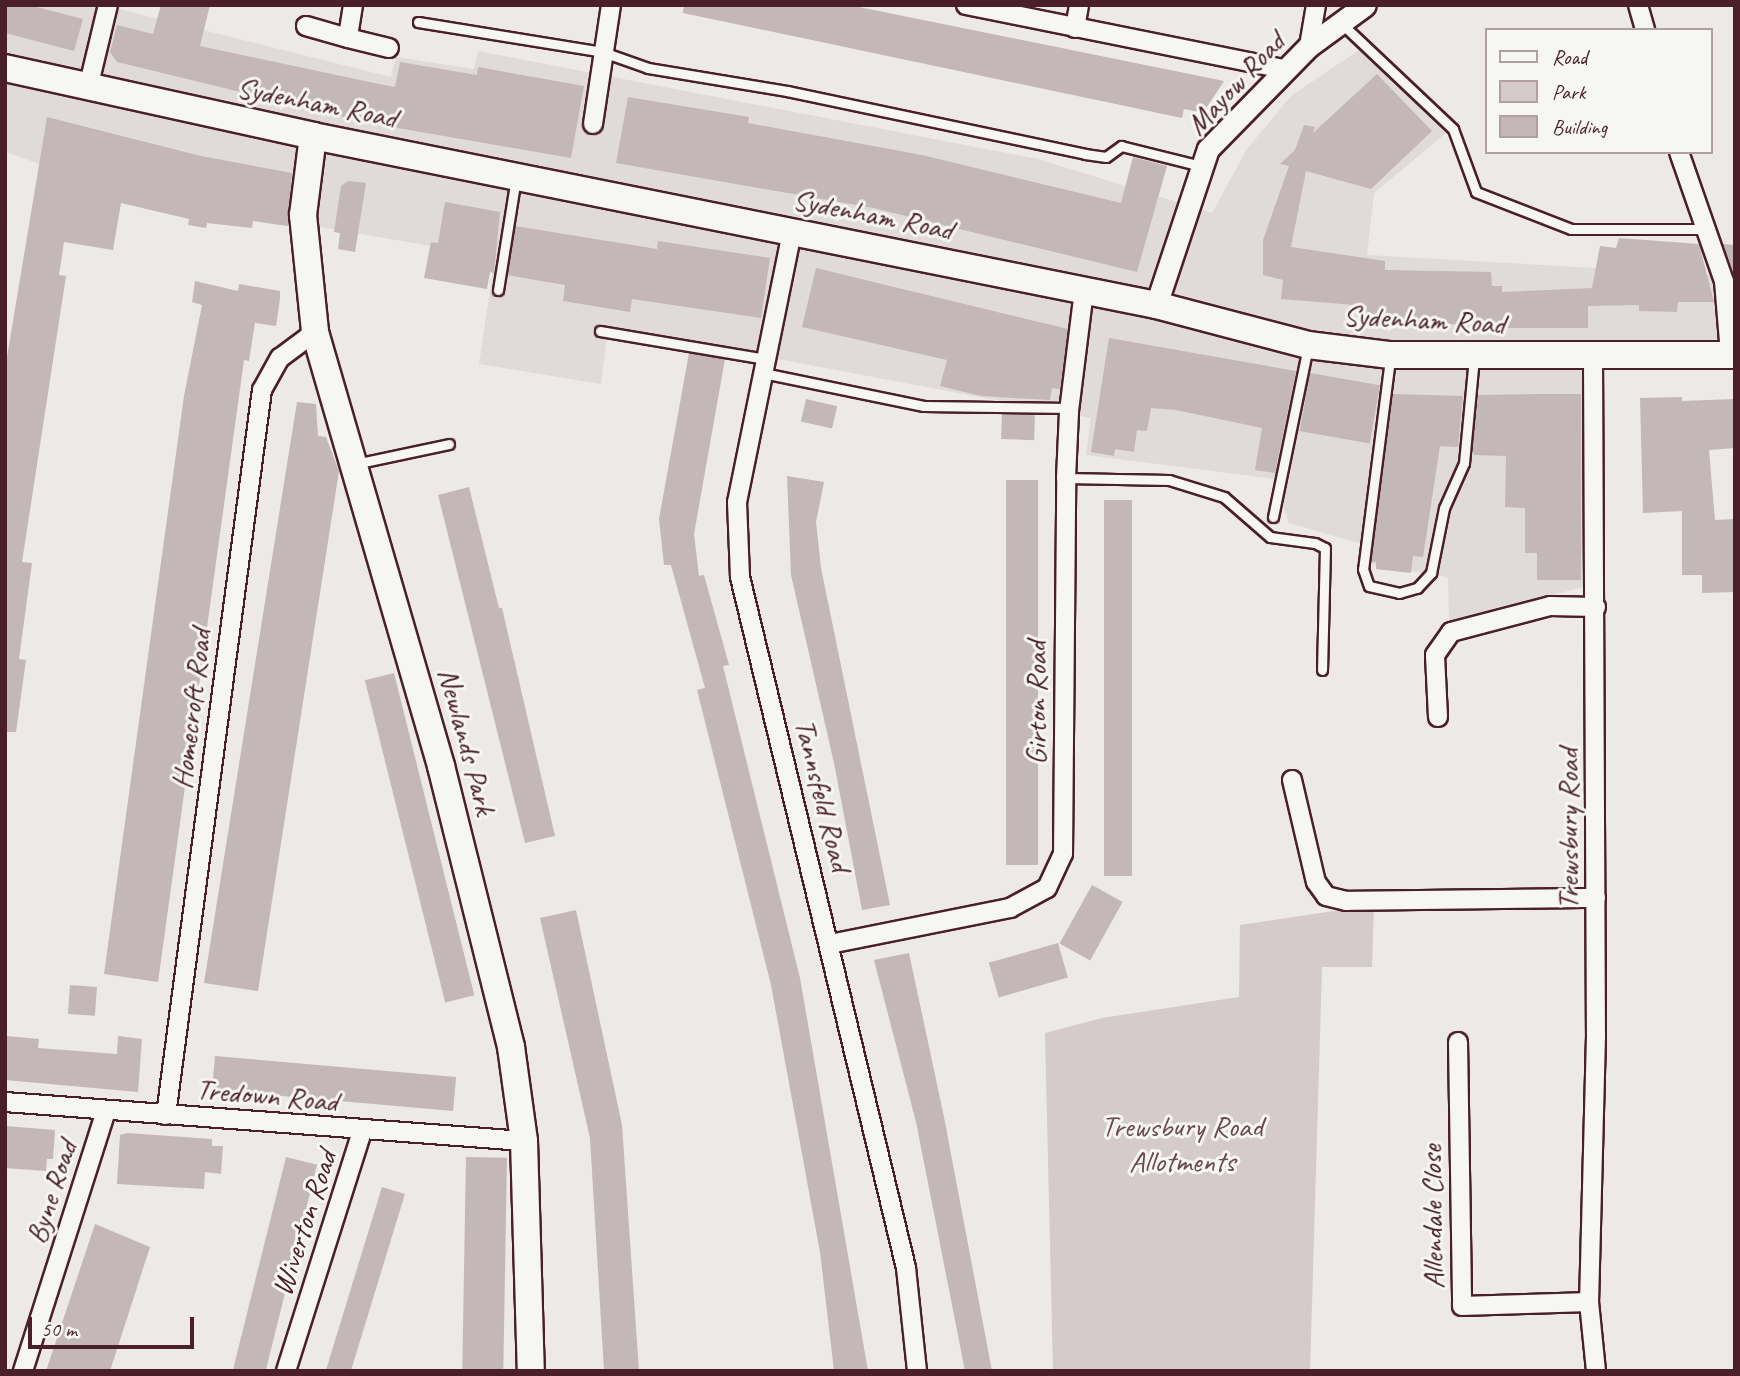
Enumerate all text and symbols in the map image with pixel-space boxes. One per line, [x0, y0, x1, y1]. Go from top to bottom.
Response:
street label: Mayow Road [1178, 24, 1292, 142]
legend [1484, 28, 1712, 154]
text: Road [1552, 44, 1587, 70]
street label: Sydenham Road [234, 69, 400, 135]
text: Park [1552, 79, 1585, 105]
text: Building [1552, 114, 1607, 140]
street label: Sydenham Road [790, 181, 956, 247]
street label: Sydenham Road [1343, 297, 1505, 341]
street label: Homecroft Road [163, 627, 219, 791]
street label: Girton Road [1018, 642, 1054, 764]
street label: Newlands Park [430, 663, 504, 819]
street label: Tannsfeld Road [787, 716, 859, 874]
street label: Trewsbury Road [1550, 749, 1586, 909]
street label: Tredown Road [195, 1071, 339, 1119]
park label: Trewsbury Road Allotments [1102, 1108, 1262, 1178]
street label: Byne Road [17, 1136, 85, 1248]
street label: Allendale Close [1413, 1145, 1451, 1289]
street label: Wiverton Road [264, 1146, 344, 1300]
scale bar [32, 1302, 198, 1346]
text: 50 m [41, 1316, 77, 1342]

